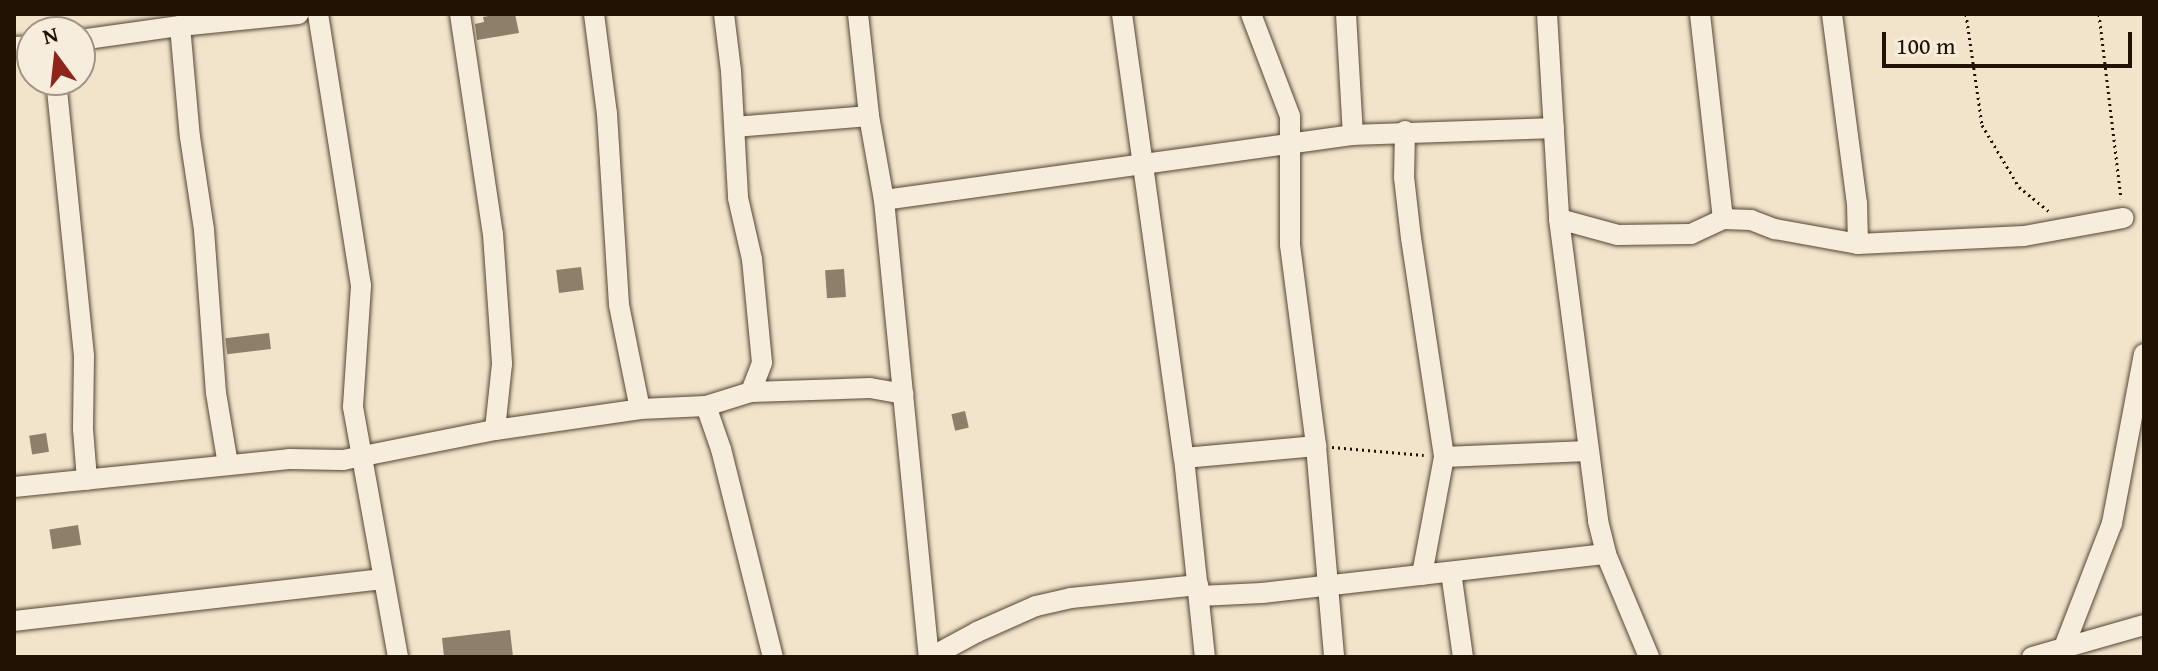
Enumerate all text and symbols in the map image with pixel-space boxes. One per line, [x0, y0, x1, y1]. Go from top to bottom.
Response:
north arrow [16, 16, 96, 96]
scale bar [1886, 16, 2136, 66]
text: N [39, 17, 62, 52]
text: 100 m [1896, 28, 1956, 63]

